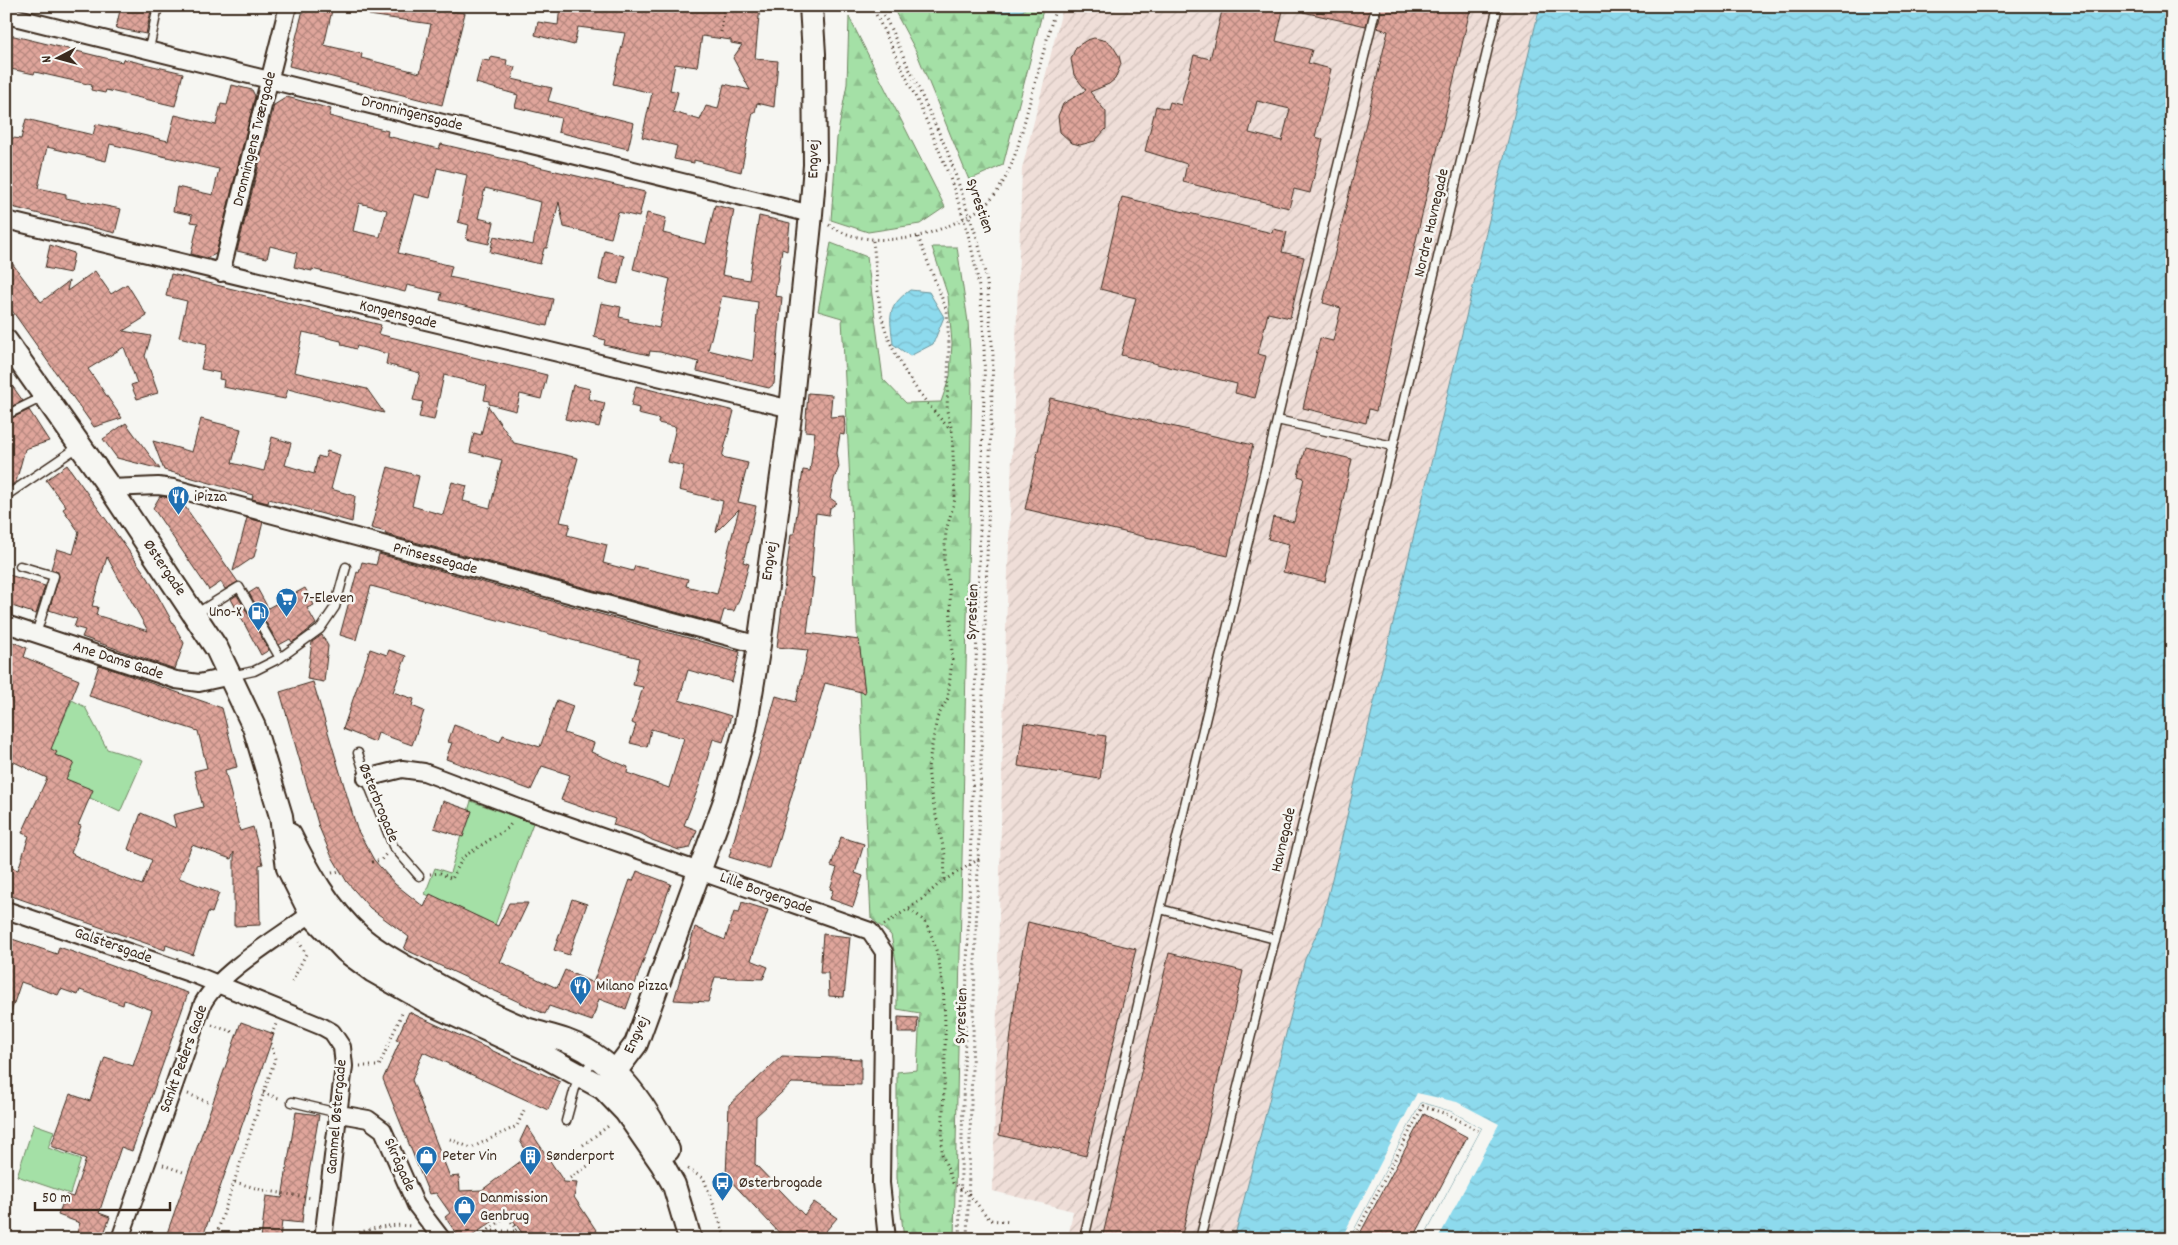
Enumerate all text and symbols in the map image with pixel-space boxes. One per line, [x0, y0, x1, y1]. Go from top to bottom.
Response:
north arrow [32, 32, 82, 82]
text: N [37, 55, 57, 64]
street label: Dronningens Tværgade [227, 69, 283, 209]
street label: Dronningensgade [359, 90, 465, 138]
street label: Engvej [802, 139, 826, 179]
street label: Nordre Havnegade [1408, 166, 1456, 280]
street label: Syrestien [959, 176, 999, 236]
street label: Kongensgade [357, 294, 439, 336]
restaurant icon: iPizza [166, 485, 190, 516]
place label: iPizza [194, 486, 227, 509]
street label: Østergade [137, 535, 191, 601]
street label: Prinsessegade [390, 537, 480, 581]
street label: Engvej [756, 540, 784, 582]
street label: Syrestien [961, 583, 985, 641]
supermarket icon: 7-Eleven [275, 586, 299, 617]
place label: 7-Eleven [303, 587, 354, 610]
fuel station icon: Uno-X [246, 600, 270, 631]
place label: Uno-X [209, 601, 242, 624]
street label: Ane Dams Gade [70, 636, 166, 686]
street label: Østerbrogade [352, 760, 404, 846]
street label: Havnegade [1265, 805, 1303, 875]
street label: Lille Borgergade [716, 867, 816, 921]
street label: Galstersgade [71, 922, 155, 970]
restaurant icon: Milano Pizza [568, 974, 592, 1005]
place label: Milano Pizza [596, 975, 668, 998]
street label: Syrestien [950, 987, 974, 1045]
street label: Sankt Peders Gade [154, 1002, 214, 1116]
street label: Engvej [618, 1012, 656, 1058]
street label: Gammel Østergade [321, 1058, 353, 1176]
street label: Skrågade [377, 1134, 421, 1196]
shop icon: Peter Vin [414, 1144, 438, 1175]
building icon: Sønderport [518, 1144, 542, 1175]
place label: Peter Vin [442, 1145, 497, 1168]
place label: Sønderport [546, 1145, 614, 1168]
bus stop icon: Østerbrogade [711, 1171, 735, 1202]
place label: Østerbrogade [739, 1172, 822, 1195]
scale bar [35, 1180, 170, 1212]
place label: Danmission Genbrug [480, 1187, 548, 1228]
text: 50 m [42, 1188, 71, 1210]
shop icon: Danmission Genbrug [452, 1195, 476, 1226]

